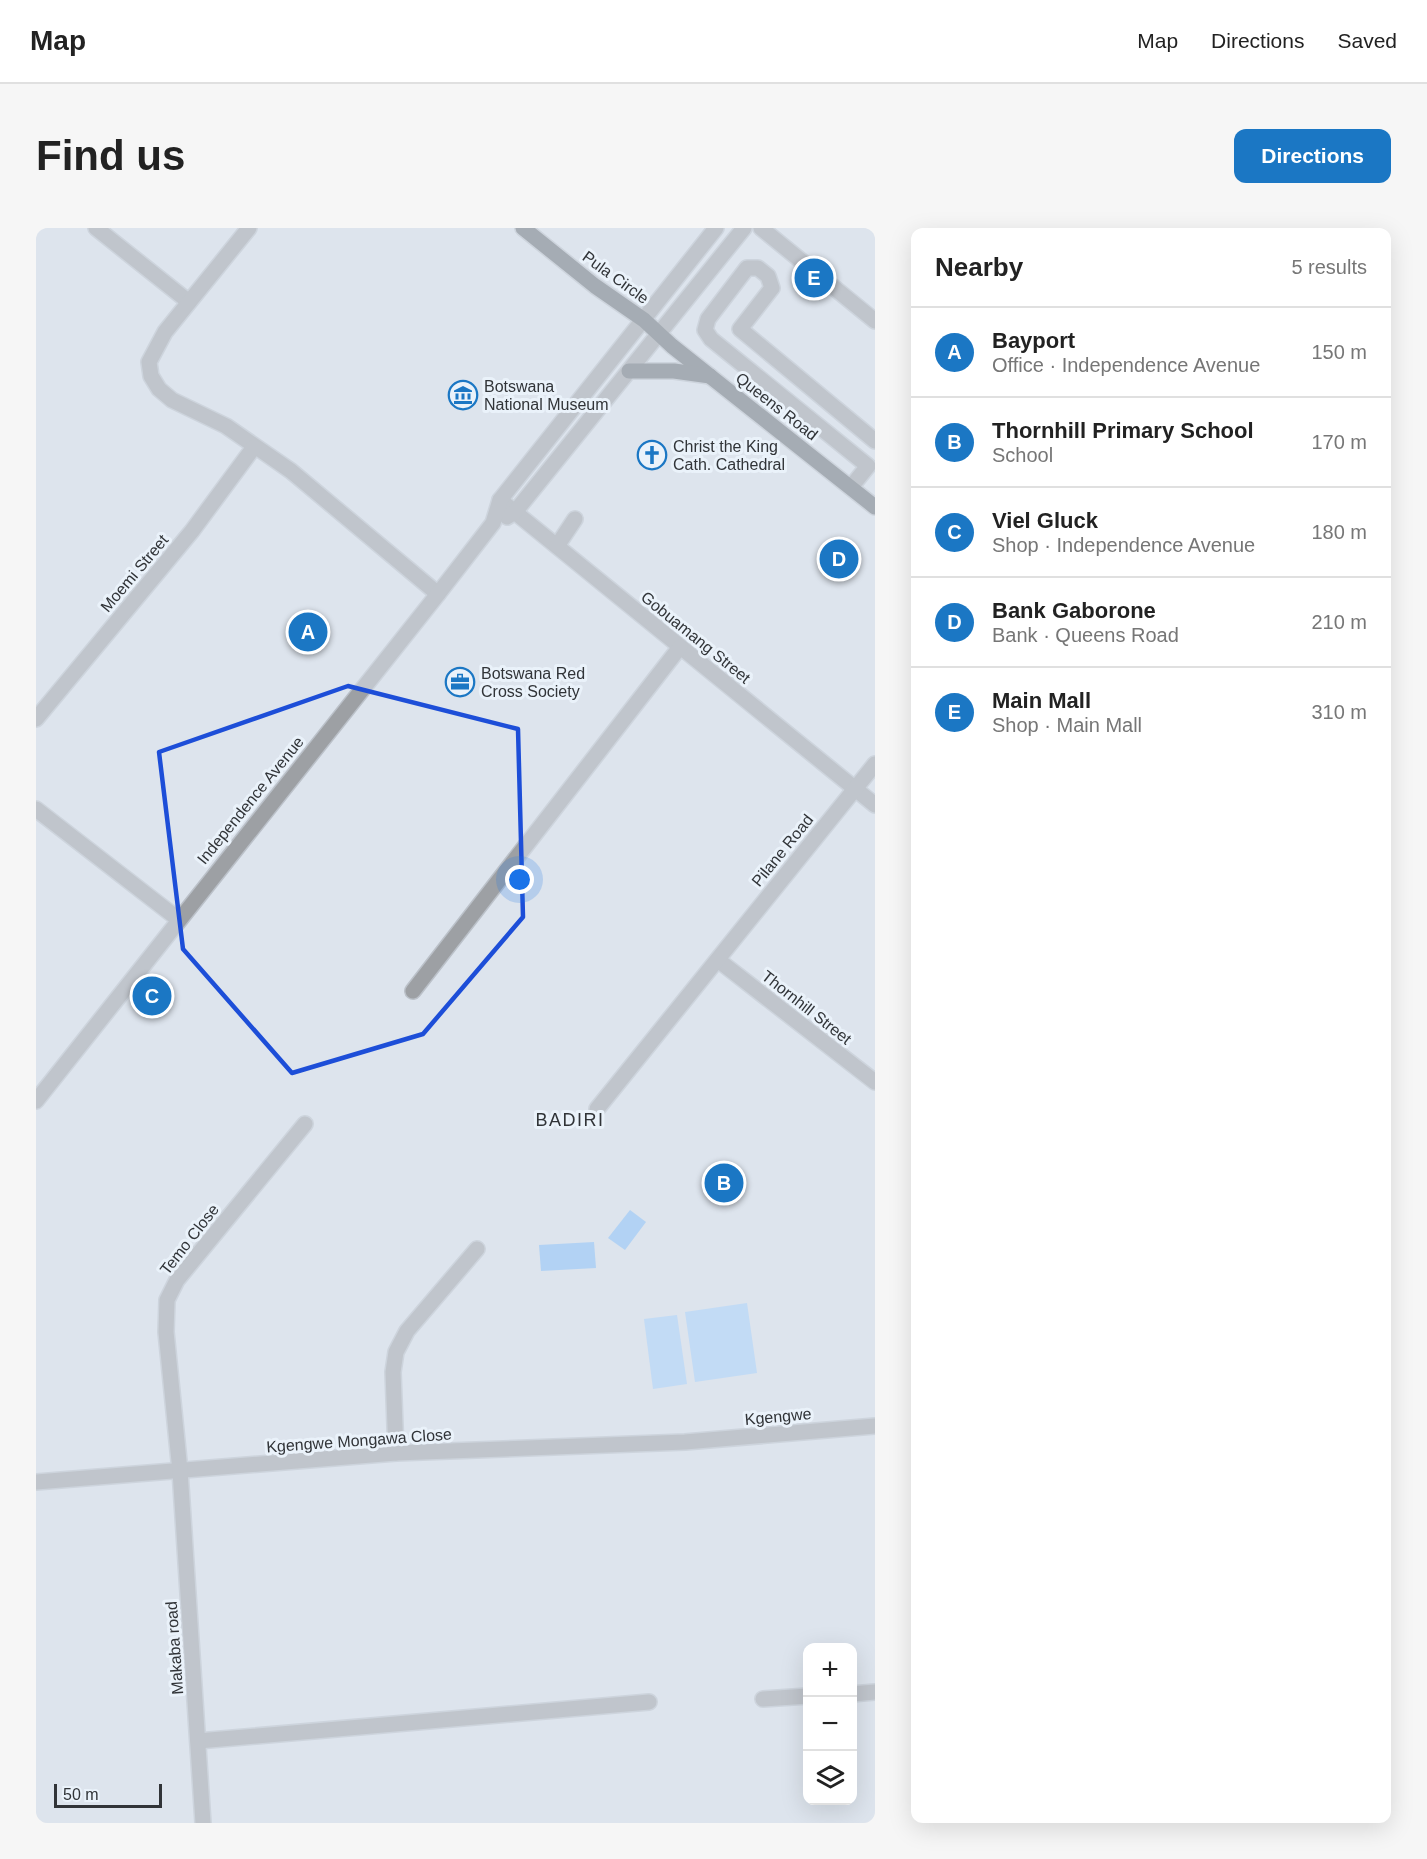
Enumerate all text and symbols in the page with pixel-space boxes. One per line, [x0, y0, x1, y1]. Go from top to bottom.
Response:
text: Map [30, 25, 86, 56]
text: Map [1137, 29, 1178, 52]
text: Directions [1211, 29, 1304, 52]
text: Saved [1337, 29, 1397, 52]
button: Directions [1234, 129, 1391, 183]
text: Find us [36, 132, 185, 179]
street label: Pula Circle [579, 248, 652, 307]
text: Nearby [935, 252, 1023, 282]
pin: E [794, 256, 834, 300]
text: 5 results [1291, 256, 1367, 278]
text: Bayport [992, 328, 1075, 353]
text: A [947, 341, 962, 363]
text: 150 m [1311, 341, 1367, 363]
text: Office · Independence Avenue [992, 354, 1260, 376]
street label: Queens Road [733, 369, 821, 443]
place label: Botswana National Museum [484, 378, 609, 413]
museum icon: Botswana National Museum [447, 379, 479, 411]
text: Thornhill Primary School [992, 418, 1254, 443]
text: B [947, 431, 962, 453]
text: 170 m [1311, 431, 1367, 453]
place label: Christ the King Cath. Cathedral [673, 438, 785, 473]
church icon: Christ the King Cath. Cathedral [636, 439, 668, 471]
text: School [992, 444, 1053, 466]
text: Viel Gluck [992, 508, 1098, 533]
text: C [947, 521, 962, 543]
text: 180 m [1311, 521, 1367, 543]
street label: Moemi Street [97, 531, 172, 615]
text: Shop · Independence Avenue [992, 534, 1255, 556]
pin: D [820, 536, 858, 582]
street label: Gobuamang Street [638, 588, 754, 687]
text: Bank Gaborone [992, 598, 1156, 623]
pin: A [288, 610, 328, 654]
text: D [947, 611, 962, 633]
text: 210 m [1311, 611, 1367, 633]
text: Bank · Queens Road [992, 624, 1179, 646]
place label: Botswana Red Cross Society [481, 665, 585, 700]
office icon: Botswana Red Cross Society [444, 666, 476, 698]
text: Main Mall [992, 688, 1091, 713]
text: E [948, 701, 961, 723]
text: 310 m [1311, 701, 1367, 723]
text: Shop · Main Mall [992, 714, 1142, 736]
street label: Independence Avenue [194, 733, 307, 867]
street label: Pilane Road [748, 811, 816, 890]
your location [505, 865, 534, 894]
street label: Thornhill Street [759, 967, 855, 1048]
pin: C [132, 974, 172, 1018]
district label: BADIRI [535, 1110, 605, 1130]
pin: B [704, 1160, 744, 1206]
street label: Temo Close [157, 1201, 222, 1278]
street label: Kgengwe [744, 1405, 812, 1428]
street label: Kgengwe Mongawa Close [266, 1426, 452, 1455]
street label: Makaba road [163, 1601, 186, 1695]
map controls [803, 1643, 857, 1805]
button: + [803, 1643, 857, 1697]
button: − [803, 1697, 857, 1751]
button: layers [803, 1751, 857, 1805]
scale bar [54, 1781, 162, 1808]
text: 50 m [63, 1786, 99, 1803]

